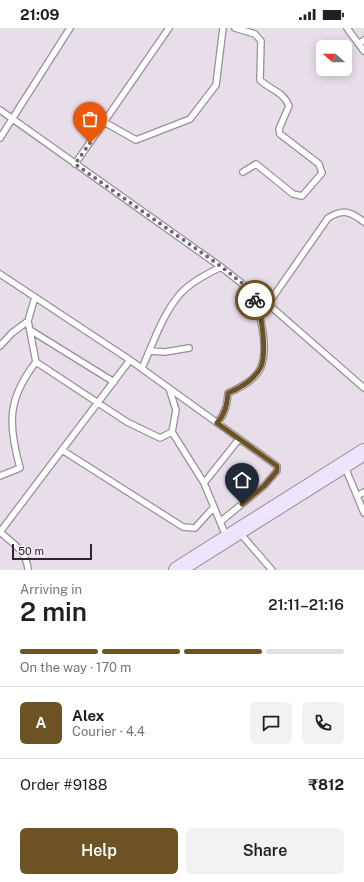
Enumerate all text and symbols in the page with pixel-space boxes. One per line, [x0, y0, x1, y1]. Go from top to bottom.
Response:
text: 21:09 [20, 6, 60, 23]
north arrow [316, 40, 352, 76]
map controls [316, 40, 352, 76]
pin [73, 102, 107, 143]
icon: bag [79, 108, 101, 130]
courier [235, 280, 275, 320]
icon: bike [244, 289, 266, 311]
pin [225, 463, 259, 504]
icon: home [231, 469, 253, 491]
scale bar [12, 542, 92, 561]
text: 50 m [18, 545, 44, 557]
text: Arriving in [20, 582, 82, 597]
text: 2 min [20, 596, 87, 627]
text: 21:11–21:16 [268, 596, 344, 613]
text: On the way · 170 m [20, 660, 131, 675]
button: chat [250, 702, 292, 744]
button: phone [302, 702, 344, 744]
text: Alex [72, 707, 104, 724]
text: A [36, 714, 46, 731]
text: Courier · 4.4 [72, 724, 145, 739]
text: Order #9188 [20, 776, 107, 793]
text: ₹812 [308, 776, 344, 793]
button: Help [20, 828, 178, 874]
button: Share [186, 828, 344, 874]

